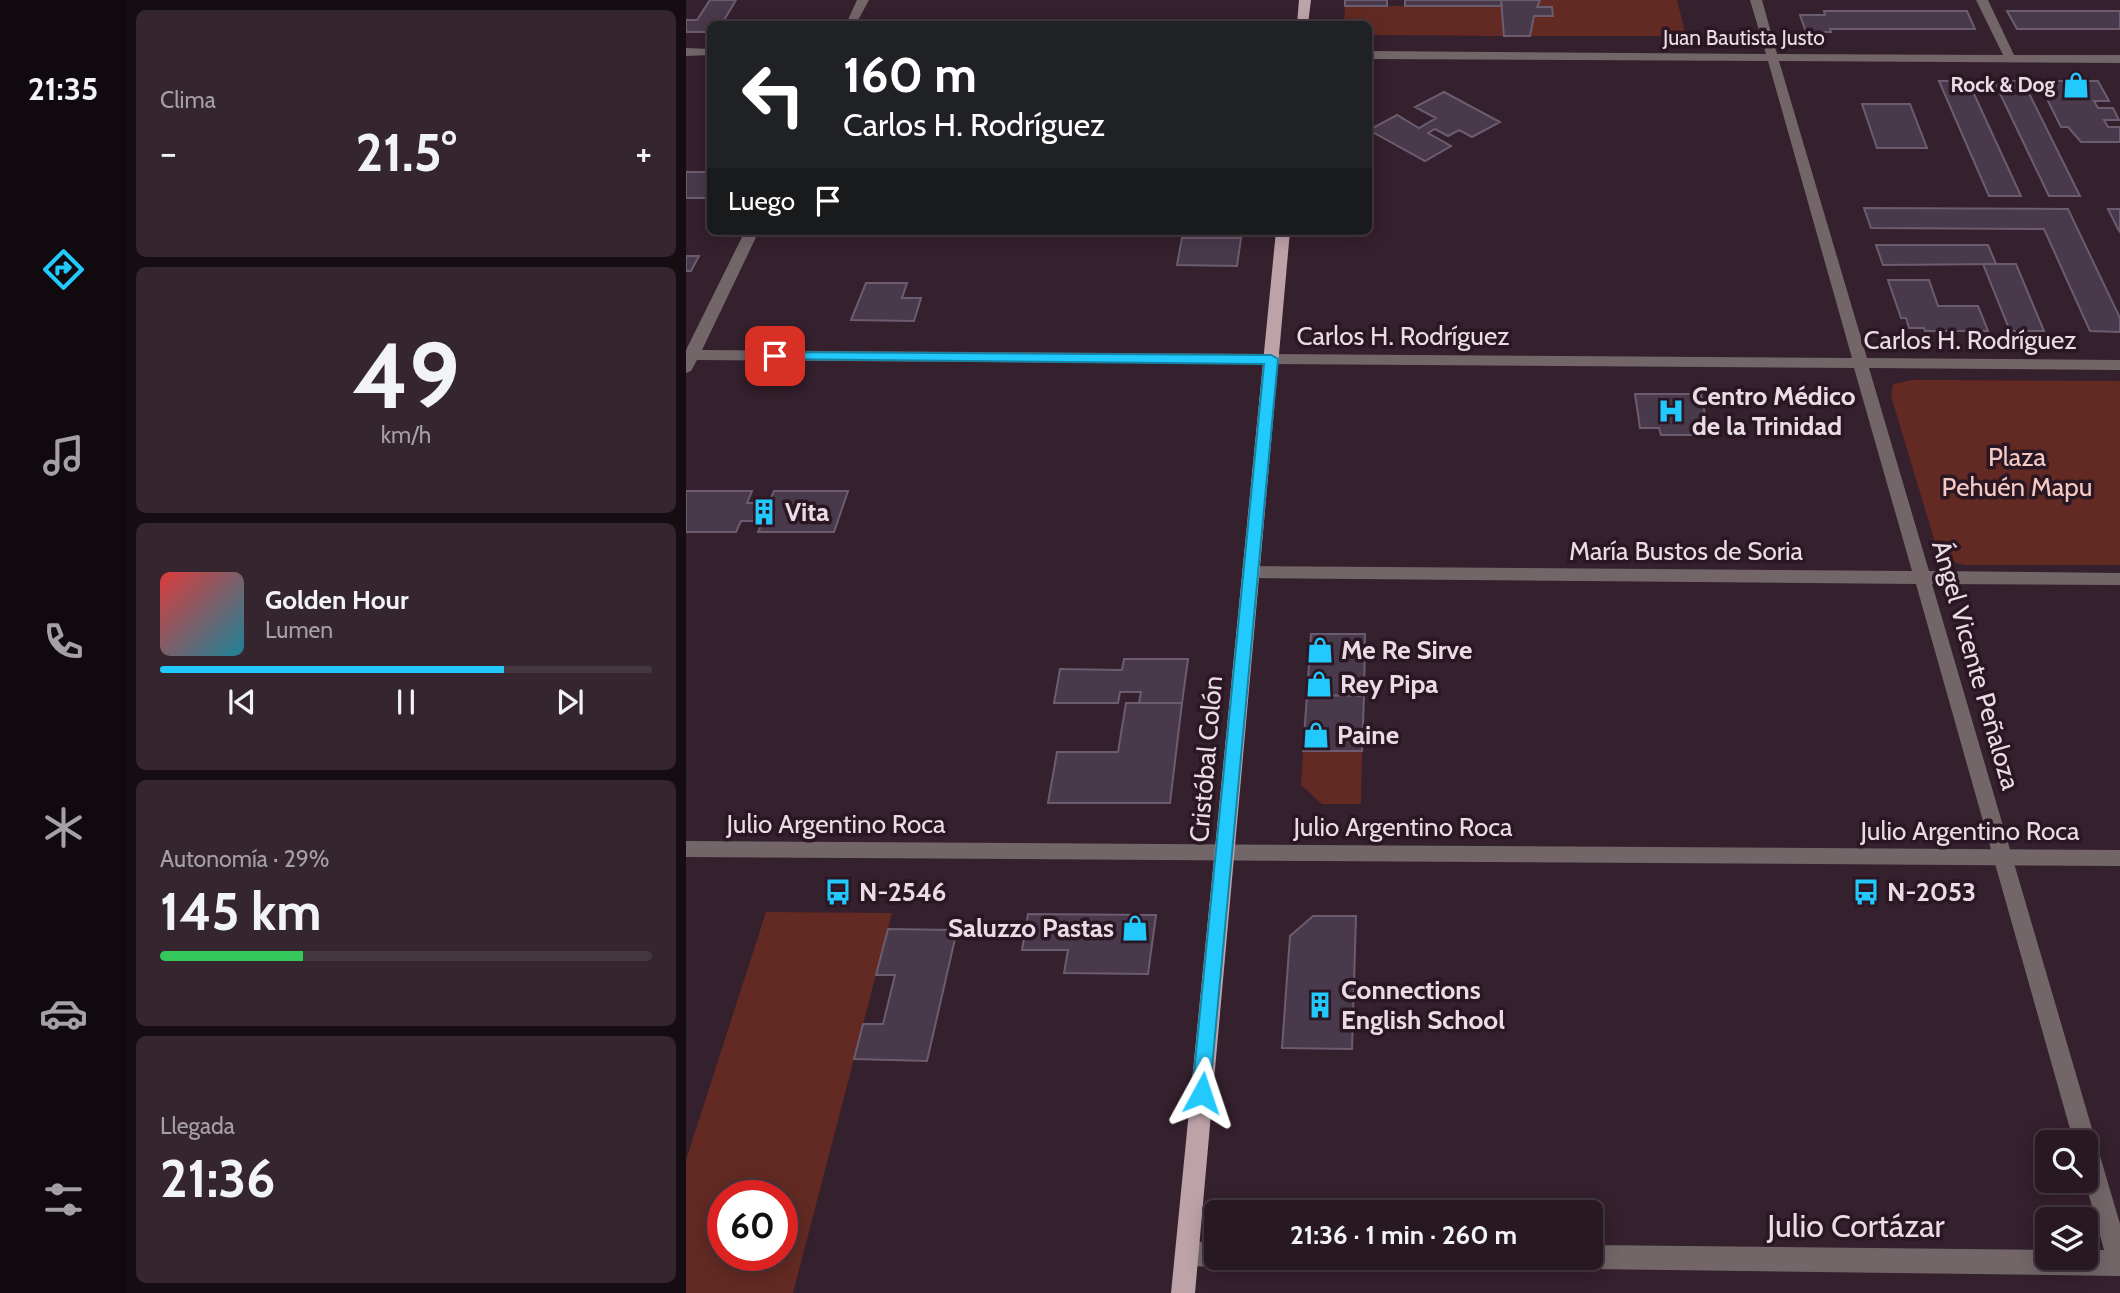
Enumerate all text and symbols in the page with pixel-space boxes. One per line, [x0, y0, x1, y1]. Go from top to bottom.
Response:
street label: Juan Bautista Justo [1662, 25, 1825, 50]
text: 160 m [843, 45, 977, 104]
icon: left [728, 49, 819, 140]
text: 21:35 [28, 69, 98, 108]
shop icon: Rock & Dog [2061, 70, 2091, 100]
place label: Rock & Dog [1950, 72, 2055, 97]
text: Clima [160, 86, 216, 114]
text: Carlos H. Rodríguez [843, 105, 1105, 144]
text: 21.5° [355, 121, 457, 184]
text: − [160, 129, 177, 176]
text: + [635, 129, 652, 176]
icon: arrive [809, 182, 847, 220]
text: Luego [728, 185, 795, 217]
icon: directions [39, 245, 88, 294]
text: 49 [352, 320, 460, 431]
street label: Carlos H. Rodríguez [1296, 320, 1510, 352]
street label: Carlos H. Rodríguez [1863, 324, 2077, 356]
pin [745, 326, 805, 386]
icon: arrive [756, 337, 794, 375]
place label: Centro Médico de la Trinidad [1692, 380, 1856, 442]
hospital icon: Centro Médico de la Trinidad [1656, 396, 1686, 426]
text: km/h [381, 421, 431, 449]
icon: music [39, 431, 88, 480]
park label: Plaza Pehuén Mapu [1942, 441, 2092, 503]
place label: Vita [785, 496, 829, 528]
building icon: Vita [749, 497, 779, 527]
street label: María Bustos de Soria [1569, 535, 1804, 567]
street label: Ángel Vicente Peñaloza [1925, 537, 2027, 794]
text: Golden Hour [265, 584, 408, 616]
text: Lumen [265, 616, 333, 644]
icon: phone [39, 617, 88, 666]
place label: Me Re Sirve [1341, 634, 1472, 666]
shop icon: Me Re Sirve [1305, 635, 1335, 665]
place label: Rey Pipa [1340, 668, 1438, 700]
shop icon: Rey Pipa [1304, 669, 1334, 699]
street label: Cristóbal Colón [1183, 674, 1229, 844]
icon: previous [223, 683, 261, 721]
icon: pause [387, 683, 425, 721]
icon: next [551, 683, 589, 721]
place label: Paine [1337, 719, 1399, 751]
shop icon: Paine [1301, 720, 1331, 750]
icon: climate [39, 803, 88, 852]
street label: Julio Argentino Roca [725, 808, 946, 840]
street label: Julio Argentino Roca [1292, 811, 1513, 843]
street label: Julio Argentino Roca [1859, 815, 2080, 847]
text: Autonomía · 29% [160, 845, 329, 873]
place label: N-2546 [859, 876, 946, 908]
place label: N-2053 [1887, 876, 1976, 908]
bus stop icon: N-2546 [823, 877, 853, 907]
bus stop icon: N-2053 [1851, 877, 1881, 907]
text: 145 km [160, 880, 322, 943]
place label: Saluzzo Pastas [948, 912, 1114, 944]
shop icon: Saluzzo Pastas [1120, 913, 1150, 943]
place label: Connections English School [1341, 974, 1505, 1036]
icon: car [39, 989, 88, 1038]
building icon: Connections English School [1305, 990, 1335, 1020]
position arrow [1165, 1056, 1239, 1130]
text: Llegada [160, 1112, 235, 1140]
map controls [2035, 1130, 2098, 1270]
button: search [2035, 1130, 2098, 1193]
text: 21:36 [160, 1147, 276, 1210]
icon: filters [39, 1175, 88, 1224]
speed limit sign: 60 [707, 1180, 798, 1271]
street label: Julio Cortázar [1766, 1206, 1946, 1245]
button: layers [2035, 1207, 2098, 1270]
text: 21:36 · 1 min · 260 m [1290, 1219, 1517, 1251]

